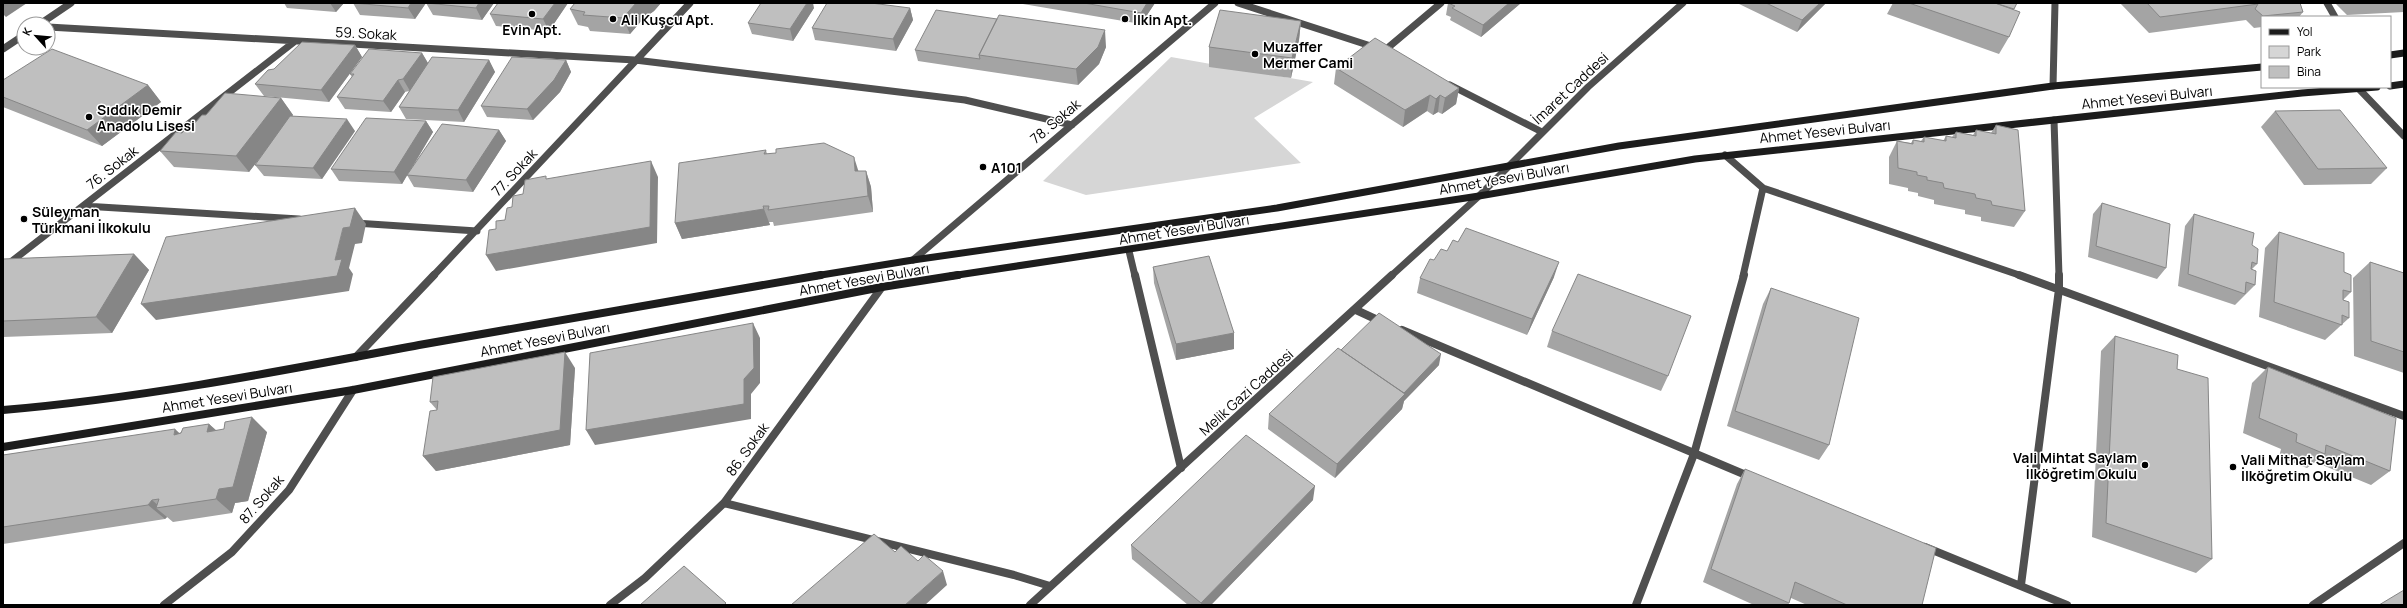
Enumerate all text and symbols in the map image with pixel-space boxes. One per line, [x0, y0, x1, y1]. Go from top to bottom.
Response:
marker: Evin Apt. [527, 9, 537, 19]
place label: Ali Kuşcu Apt. [621, 10, 714, 29]
place label: İlkin Apt. [1133, 10, 1192, 29]
marker: Ali Kuşcu Apt. [608, 14, 618, 24]
marker: İlkin Apt. [1120, 14, 1130, 24]
north arrow [16, 16, 56, 56]
legend [2261, 16, 2391, 88]
place label: Evin Apt. [502, 20, 562, 39]
street label: 59. Sokak [335, 22, 398, 44]
text: Yol [2297, 23, 2313, 40]
text: K [18, 24, 35, 38]
place label: Muzaffer Mermer Cami [1263, 37, 1353, 72]
text: Park [2297, 43, 2322, 60]
street label: İmaret Caddesi [1528, 48, 1612, 128]
marker: Muzaffer Mermer Cami [1250, 49, 1260, 59]
text: Bina [2297, 63, 2321, 80]
street label: Ahmet Yesevi Bulvarı [2080, 81, 2214, 113]
street label: 78. Sokak [1026, 94, 1085, 148]
place label: Sıddık Demir Anadolu Lisesi [97, 100, 195, 135]
marker: Sıddık Demir Anadolu Lisesi [84, 112, 94, 122]
street label: Ahmet Yesevi Bulvarı [1758, 115, 1892, 147]
street label: 76. Sokak [82, 140, 143, 193]
street label: 77. Sokak [487, 143, 542, 200]
street label: Ahmet Yesevi Bulvarı [1437, 157, 1571, 199]
place label: A101 [991, 158, 1022, 177]
marker: A101 [978, 162, 988, 172]
place label: Süleyman Türkmani İlkokulu [32, 202, 151, 237]
street label: Ahmet Yesevi Bulvarı [1117, 209, 1251, 249]
marker: Süleyman Türkmani İlkokulu [19, 214, 29, 224]
street label: Ahmet Yesevi Bulvarı [797, 258, 931, 300]
street label: Ahmet Yesevi Bulvarı [478, 317, 612, 361]
street label: Melik Gazi Caddesi [1195, 345, 1297, 439]
street label: Ahmet Yesevi Bulvarı [160, 377, 294, 417]
street label: 86. Sokak [721, 418, 773, 480]
place label: Vali Mihtat Saylam İlköğretim Okulu [2013, 448, 2137, 483]
place label: Vali Mithat Saylam İlköğretim Okulu [2241, 450, 2365, 485]
marker: Vali Mihtat Saylam İlköğretim Okulu [2140, 460, 2150, 470]
marker: Vali Mithat Saylam İlköğretim Okulu [2228, 462, 2238, 472]
street label: 87. Sokak [234, 470, 288, 528]

